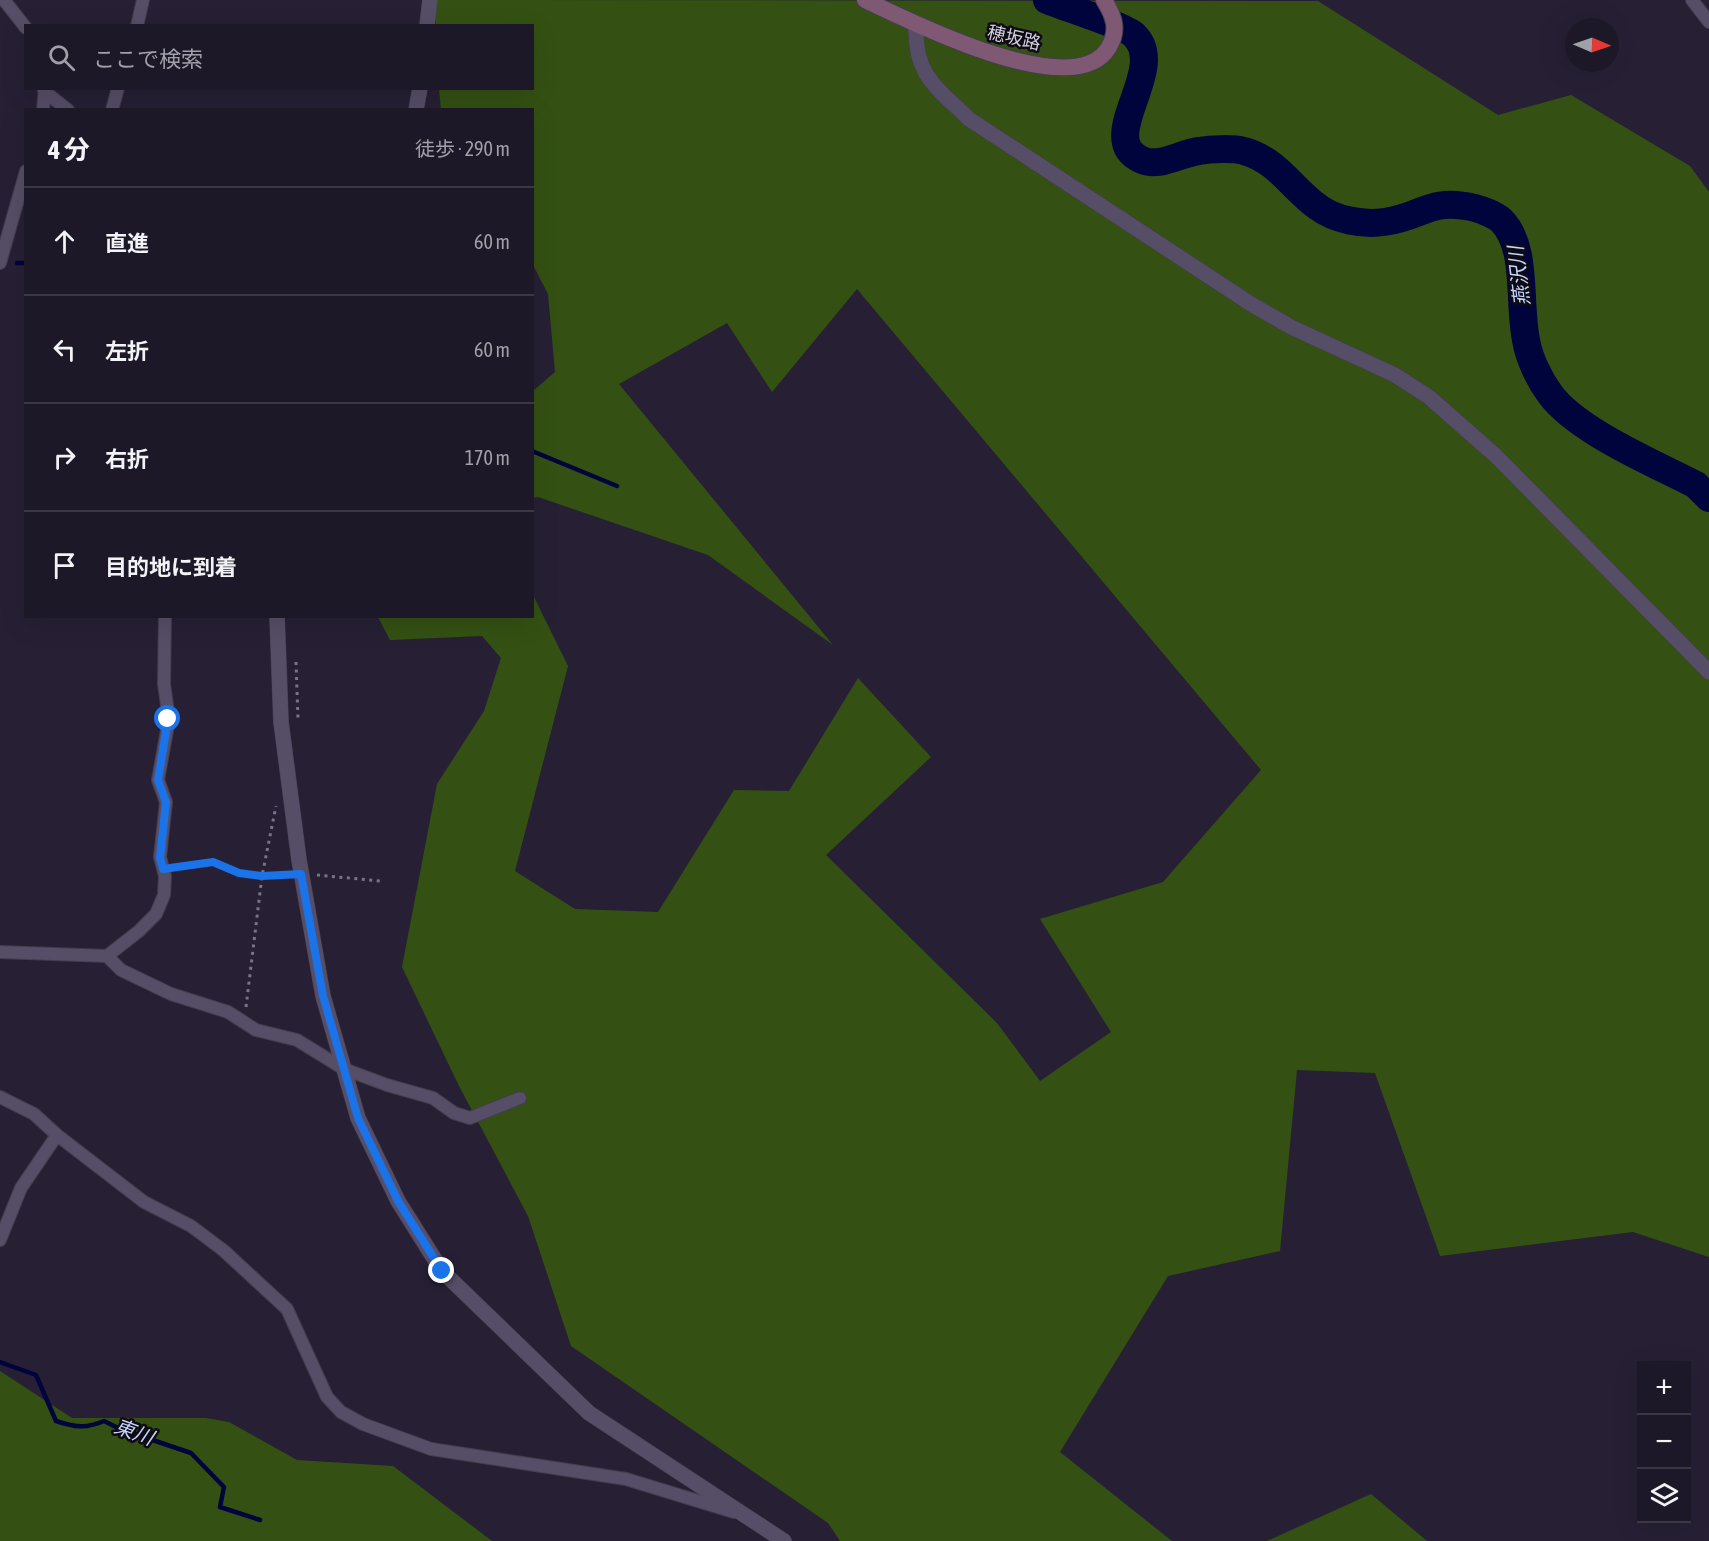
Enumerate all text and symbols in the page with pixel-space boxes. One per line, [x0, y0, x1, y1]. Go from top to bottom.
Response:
north arrow [1565, 18, 1619, 72]
street label: 穂坂路 [985, 21, 1043, 54]
search box [24, 24, 534, 90]
icon: search [45, 41, 78, 74]
text: ここで検索 [93, 46, 203, 72]
text: 4 分 [48, 135, 90, 165]
text: 徒歩 · 290 m [415, 137, 510, 160]
icon: ahead [48, 225, 81, 258]
text: 直進 [105, 230, 149, 256]
text: 60 m [474, 230, 510, 253]
water label: 燕沢川 [1503, 243, 1534, 307]
icon: left [48, 333, 81, 366]
text: 左折 [105, 338, 149, 364]
text: 60 m [474, 338, 510, 361]
icon: right [48, 441, 81, 474]
text: 右折 [105, 446, 149, 472]
text: 170 m [465, 446, 510, 469]
icon: arrive [48, 549, 81, 582]
text: 目的地に到着 [105, 554, 237, 580]
route start [154, 705, 180, 731]
route end [428, 1257, 454, 1283]
map controls [1637, 1361, 1691, 1523]
button: + [1637, 1361, 1691, 1415]
water label: 東川 [111, 1414, 159, 1450]
button: − [1637, 1415, 1691, 1469]
button: layers [1637, 1469, 1691, 1523]

